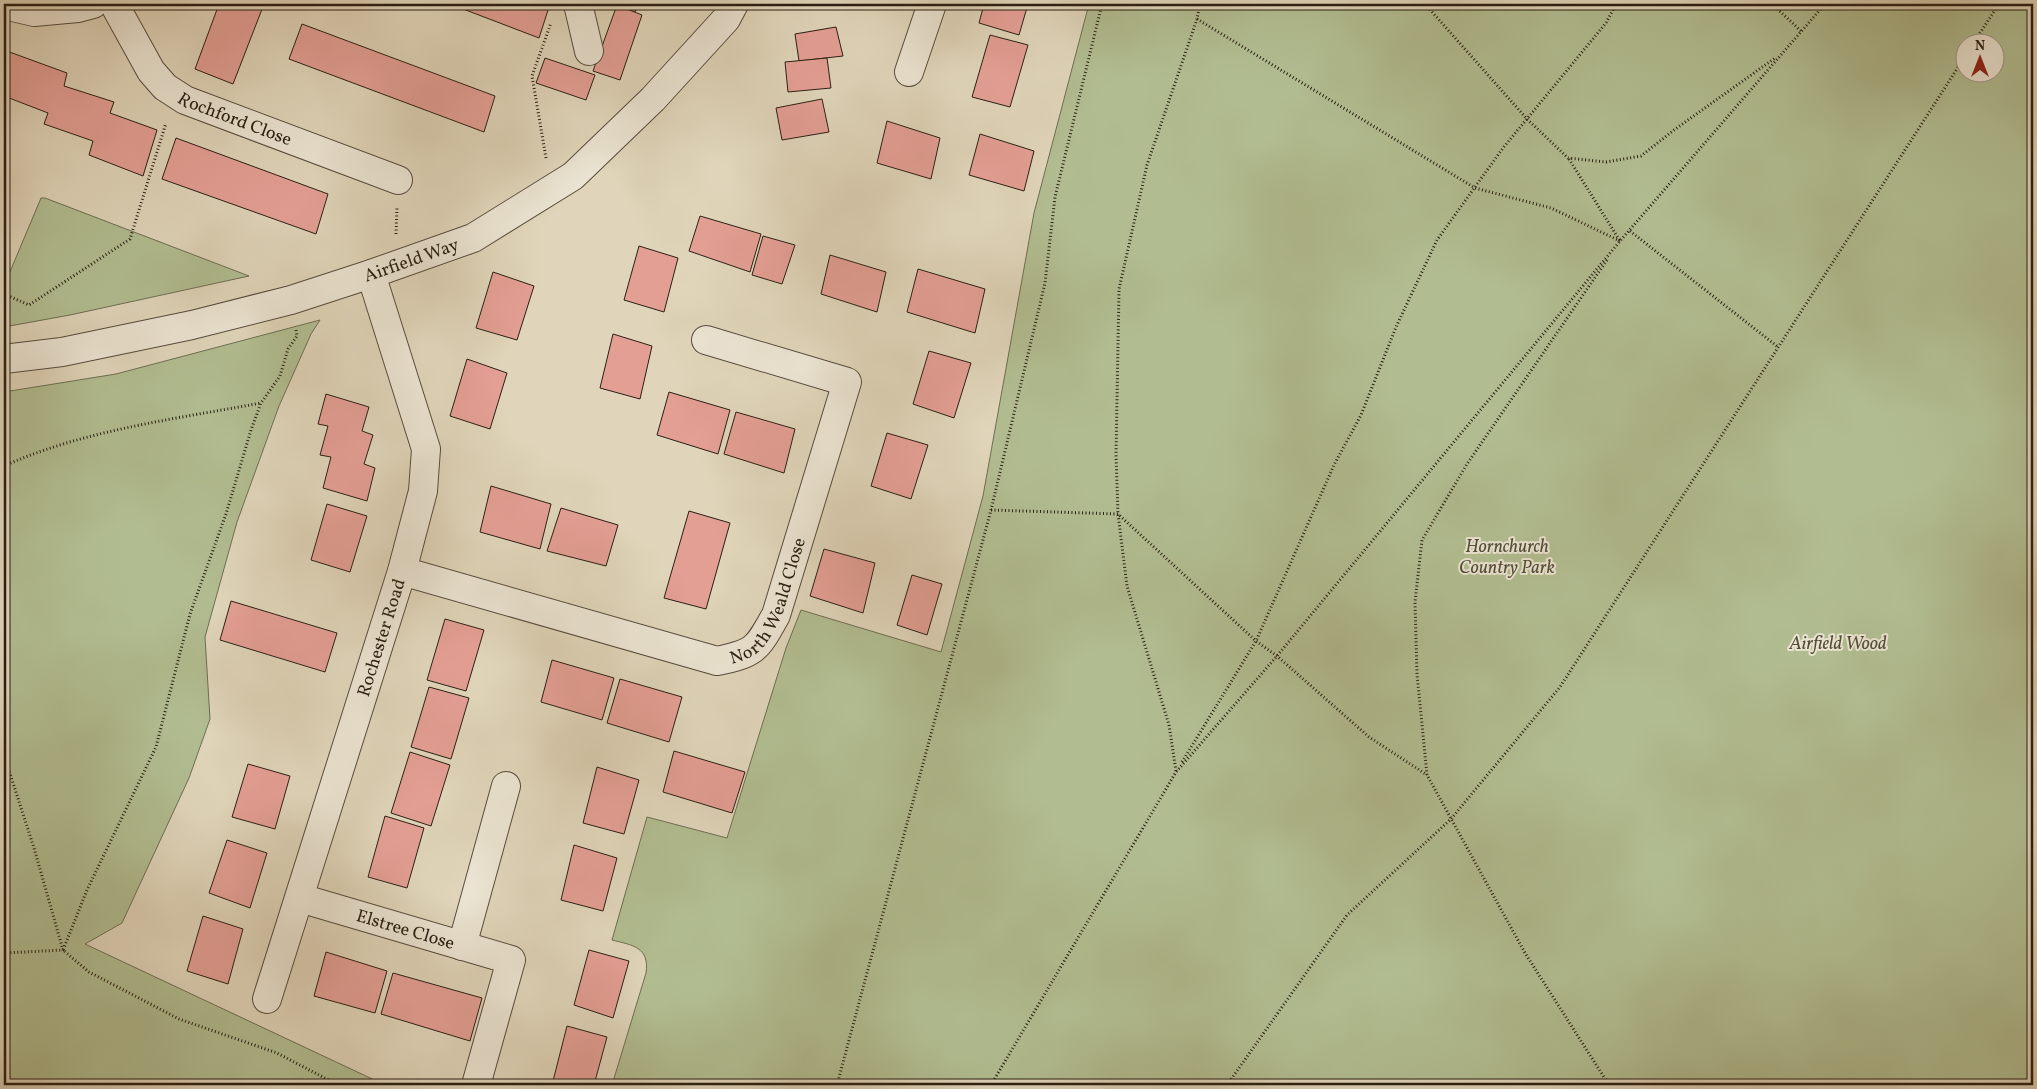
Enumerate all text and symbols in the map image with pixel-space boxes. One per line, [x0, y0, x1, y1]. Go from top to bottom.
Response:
north arrow [1954, 32, 2004, 82]
text: N [1975, 37, 1985, 56]
street label: Rochford Close [172, 87, 295, 153]
street label: Airfield Way [361, 233, 463, 289]
street label: North Weald Close [727, 535, 813, 672]
park label: Hornchurch Country Park [1459, 535, 1555, 581]
street label: Rochester Road [352, 576, 413, 700]
park label: Airfield Wood [1788, 632, 1887, 657]
street label: Elstree Close [353, 904, 457, 957]

